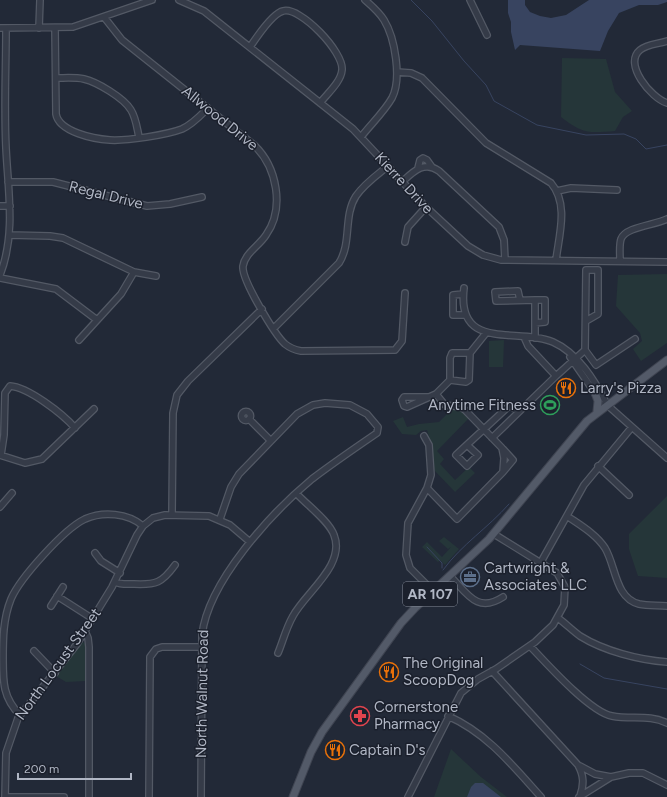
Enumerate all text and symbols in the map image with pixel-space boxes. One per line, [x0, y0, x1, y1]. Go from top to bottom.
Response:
street label: Allwood Drive [178, 82, 262, 154]
street label: Kierre Drive [371, 149, 437, 217]
street label: Regal Drive [67, 177, 145, 213]
restaurant icon: Larry's Pizza [555, 377, 577, 399]
place label: Larry's Pizza [580, 379, 662, 397]
sports icon: Anytime Fitness [539, 394, 561, 416]
place label: Anytime Fitness [428, 396, 536, 414]
place label: Cartwright & Associates LLC [484, 559, 587, 594]
office icon: Cartwright & Associates LLC [459, 566, 481, 588]
road number: AR 107 [403, 582, 457, 606]
street label: North Locust Street [11, 604, 105, 724]
street label: North Walnut Road [192, 630, 212, 758]
place label: The Original ScoopDog [403, 654, 483, 689]
restaurant icon: The Original ScoopDog [378, 661, 400, 683]
place label: Cornerstone Pharmacy [374, 698, 458, 733]
pharmacy icon: Cornerstone Pharmacy [349, 705, 371, 727]
restaurant icon: Captain D's [324, 739, 346, 761]
place label: Captain D's [349, 741, 425, 759]
scale bar [18, 755, 131, 781]
text: 200 m [24, 762, 59, 776]

